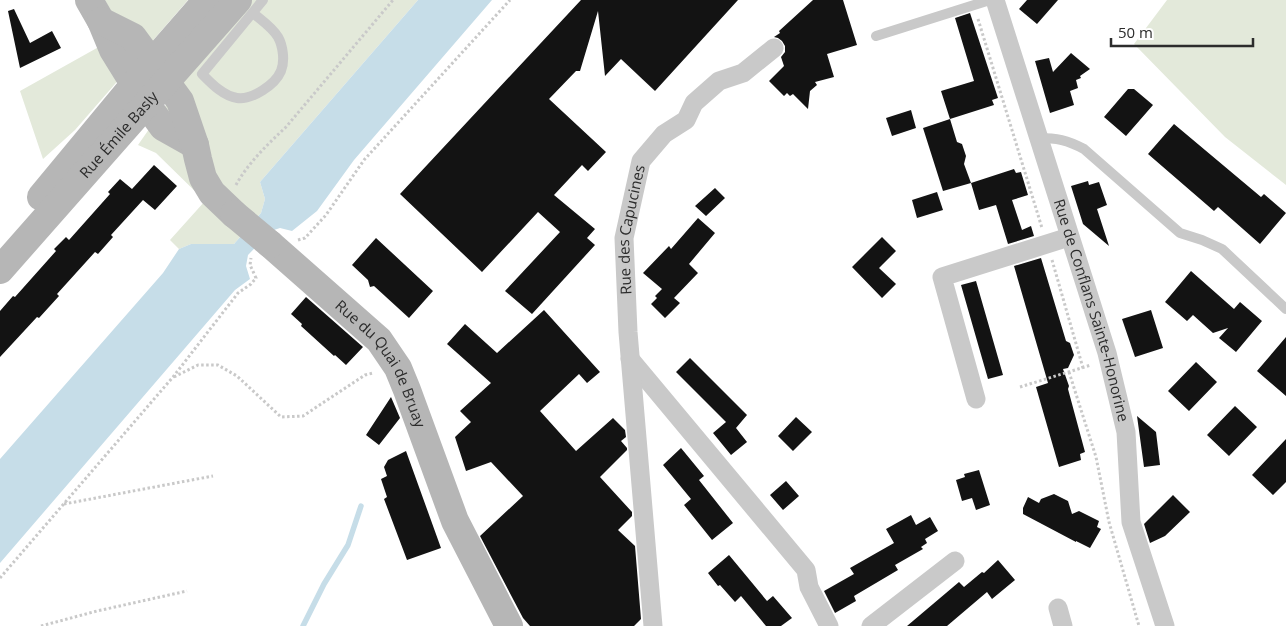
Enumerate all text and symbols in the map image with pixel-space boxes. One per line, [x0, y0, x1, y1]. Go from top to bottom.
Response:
scale bar [1111, 15, 1254, 47]
text: 50 m [1118, 22, 1153, 42]
street label: Rue Émile Basly [75, 86, 162, 182]
street label: Rue des Capucines [613, 163, 649, 295]
street label: Rue de Conflans Sainte-Honorine [1050, 196, 1134, 424]
street label: Rue du Quai de Bruay [331, 295, 431, 431]

